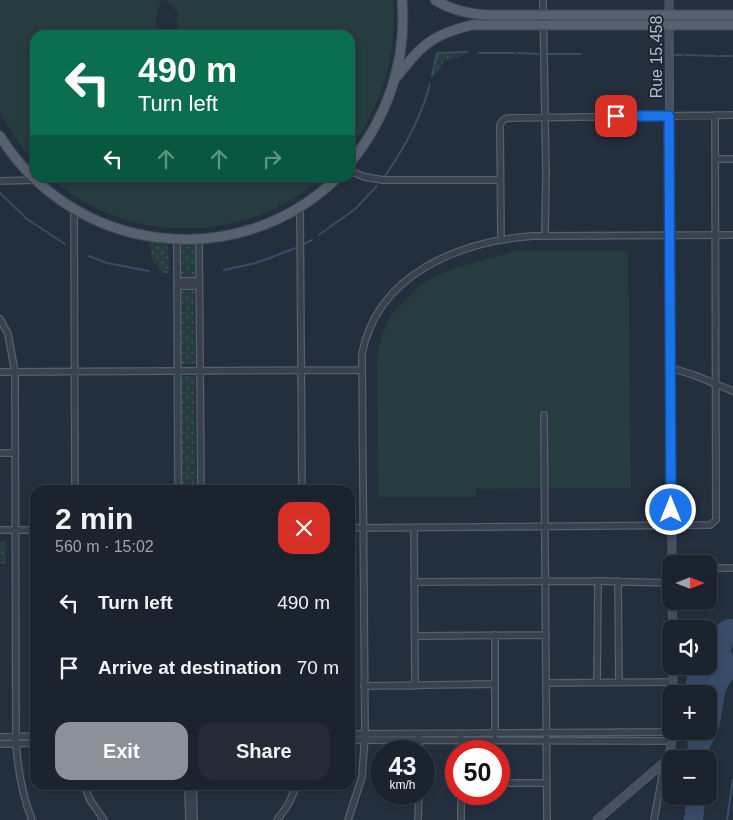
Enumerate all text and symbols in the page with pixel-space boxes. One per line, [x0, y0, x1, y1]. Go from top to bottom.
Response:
street label: Rue 15.458 [648, 16, 665, 98]
icon: left [55, 50, 120, 115]
text: 490 m [138, 50, 237, 89]
text: Turn left [138, 91, 218, 116]
pin [595, 95, 637, 137]
icon: arrive [602, 102, 630, 130]
icon: left [99, 145, 127, 173]
icon: ahead [152, 145, 180, 173]
icon: ahead [205, 145, 233, 173]
icon: right [258, 145, 286, 173]
position arrow [644, 483, 696, 535]
text: 2 min [55, 502, 133, 535]
button: close [278, 502, 330, 554]
text: 560 m · 15:02 [55, 538, 154, 555]
north arrow [662, 555, 718, 610]
map controls [662, 555, 717, 805]
icon: left [55, 589, 83, 617]
text: Turn left [98, 592, 173, 613]
text: 490 m [277, 592, 330, 613]
button: sound [662, 620, 717, 675]
icon: arrive [55, 654, 83, 682]
text: Arrive at destination [98, 657, 282, 678]
text: 70 m [297, 657, 339, 678]
button: + [662, 685, 717, 740]
button: Exit [55, 722, 188, 780]
button: Share [198, 722, 330, 780]
speed limit sign: 50 [445, 740, 510, 805]
button: − [662, 750, 717, 805]
text: 43 [389, 752, 416, 780]
text: km/h [389, 778, 416, 792]

